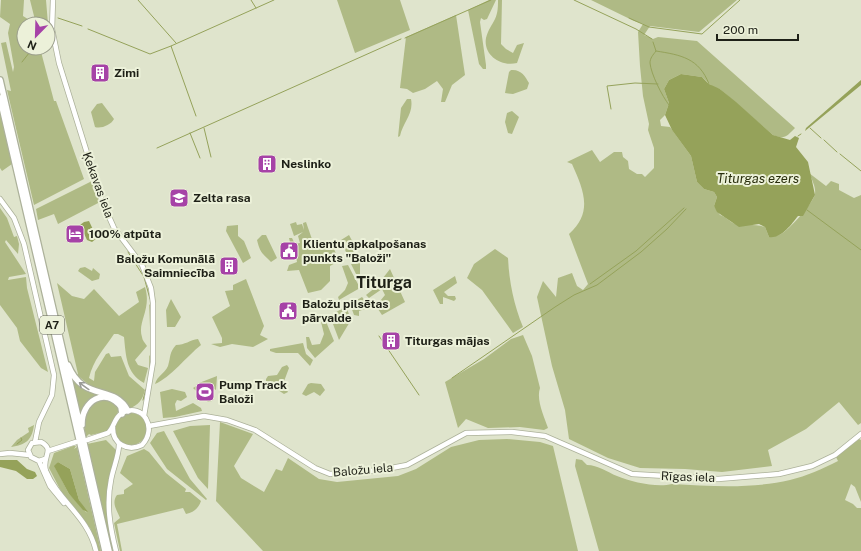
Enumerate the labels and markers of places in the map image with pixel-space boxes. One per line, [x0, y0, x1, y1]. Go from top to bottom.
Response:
building icon: Zimi [89, 62, 111, 84]
place label: Zimi [114, 66, 139, 80]
building icon: Neslinko [256, 153, 278, 175]
place label: Neslinko [281, 157, 331, 171]
school or university icon: Zelta rasa [168, 187, 190, 209]
place label: Zelta rasa [193, 191, 251, 205]
hotel icon: 100% atpūta [64, 223, 86, 245]
place label: 100% atpūta [89, 227, 161, 241]
place label: Klientu apkalpošanas punkts "Baloži" [303, 237, 426, 265]
public building icon: Klientu apkalpošanas punkts "Baloži" [278, 240, 300, 262]
place label: Baložu Komunālā Saimniecība [116, 252, 215, 280]
building icon: Baložu Komunālā Saimniecība [218, 255, 240, 277]
place label: Baložu pilsētas pārvalde [302, 297, 389, 325]
public building icon: Baložu pilsētas pārvalde [277, 300, 299, 322]
building icon: Titurgas mājas [380, 330, 402, 352]
place label: Titurgas mājas [405, 334, 490, 348]
place label: Pump Track Baloži [219, 378, 287, 406]
sports icon: Pump Track Baloži [194, 381, 216, 403]

